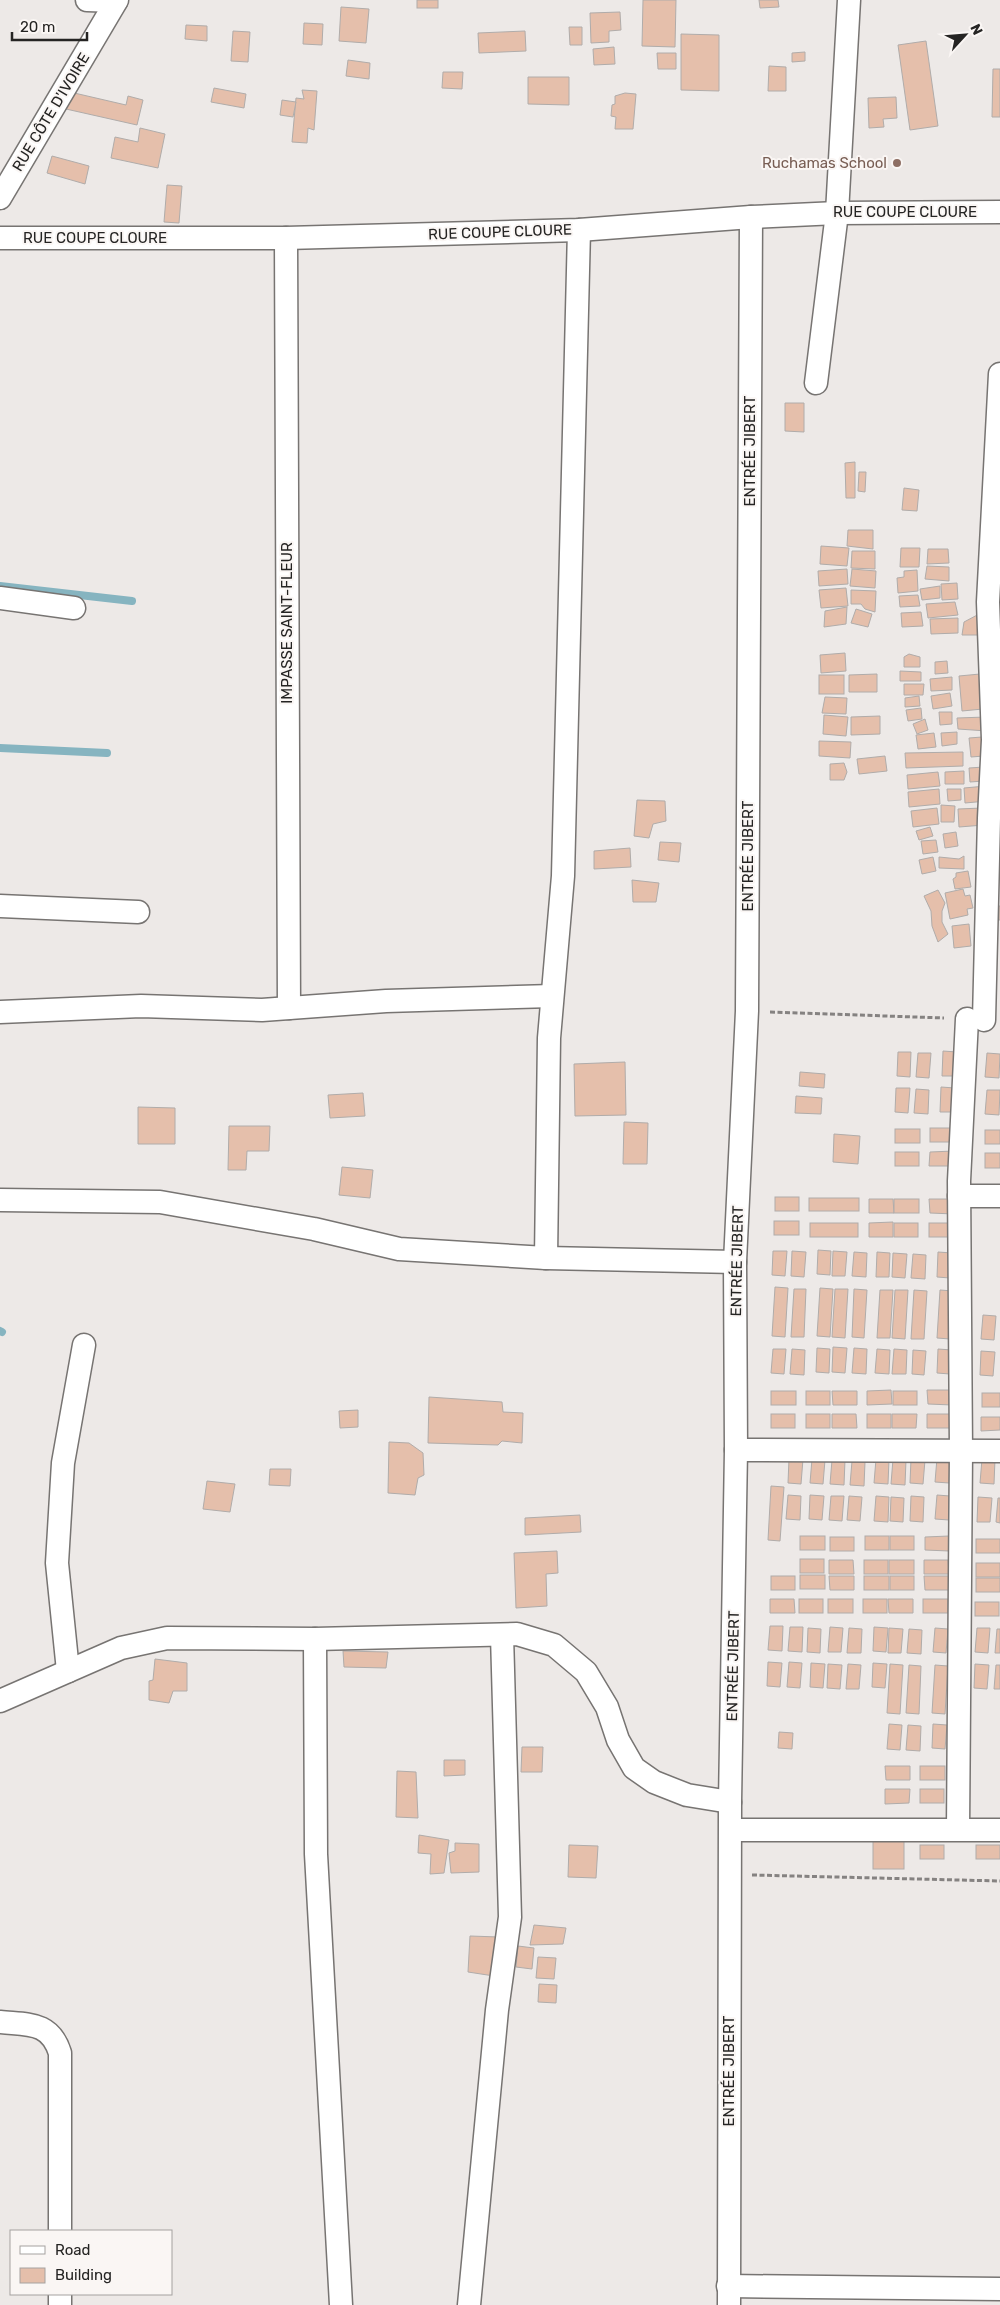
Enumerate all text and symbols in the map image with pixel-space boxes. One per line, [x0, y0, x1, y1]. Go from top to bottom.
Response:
scale bar [12, 10, 88, 42]
north arrow [940, 10, 990, 60]
text: 20 m [20, 18, 55, 36]
text: N [966, 21, 986, 38]
street label: RUE CÔTE D'IVOIRE [9, 50, 93, 174]
place label: Ruchamas School [762, 154, 887, 172]
marker: Ruchamas School [891, 157, 903, 169]
street label: RUE COUPE CLOURE [833, 203, 977, 221]
street label: RUE COUPE CLOURE [428, 220, 572, 244]
street label: RUE COUPE CLOURE [23, 229, 167, 247]
street label: ENTRÉE JIBERT [741, 395, 759, 506]
street label: IMPASSE SAINT-FLEUR [278, 542, 296, 704]
street label: ENTRÉE JIBERT [739, 800, 757, 911]
street label: ENTRÉE JIBERT [727, 1205, 747, 1317]
street label: ENTRÉE JIBERT [723, 1610, 743, 1722]
street label: ENTRÉE JIBERT [720, 2015, 738, 2126]
legend [10, 2230, 172, 2295]
text: Road [55, 2241, 91, 2259]
text: Building [55, 2266, 112, 2284]

